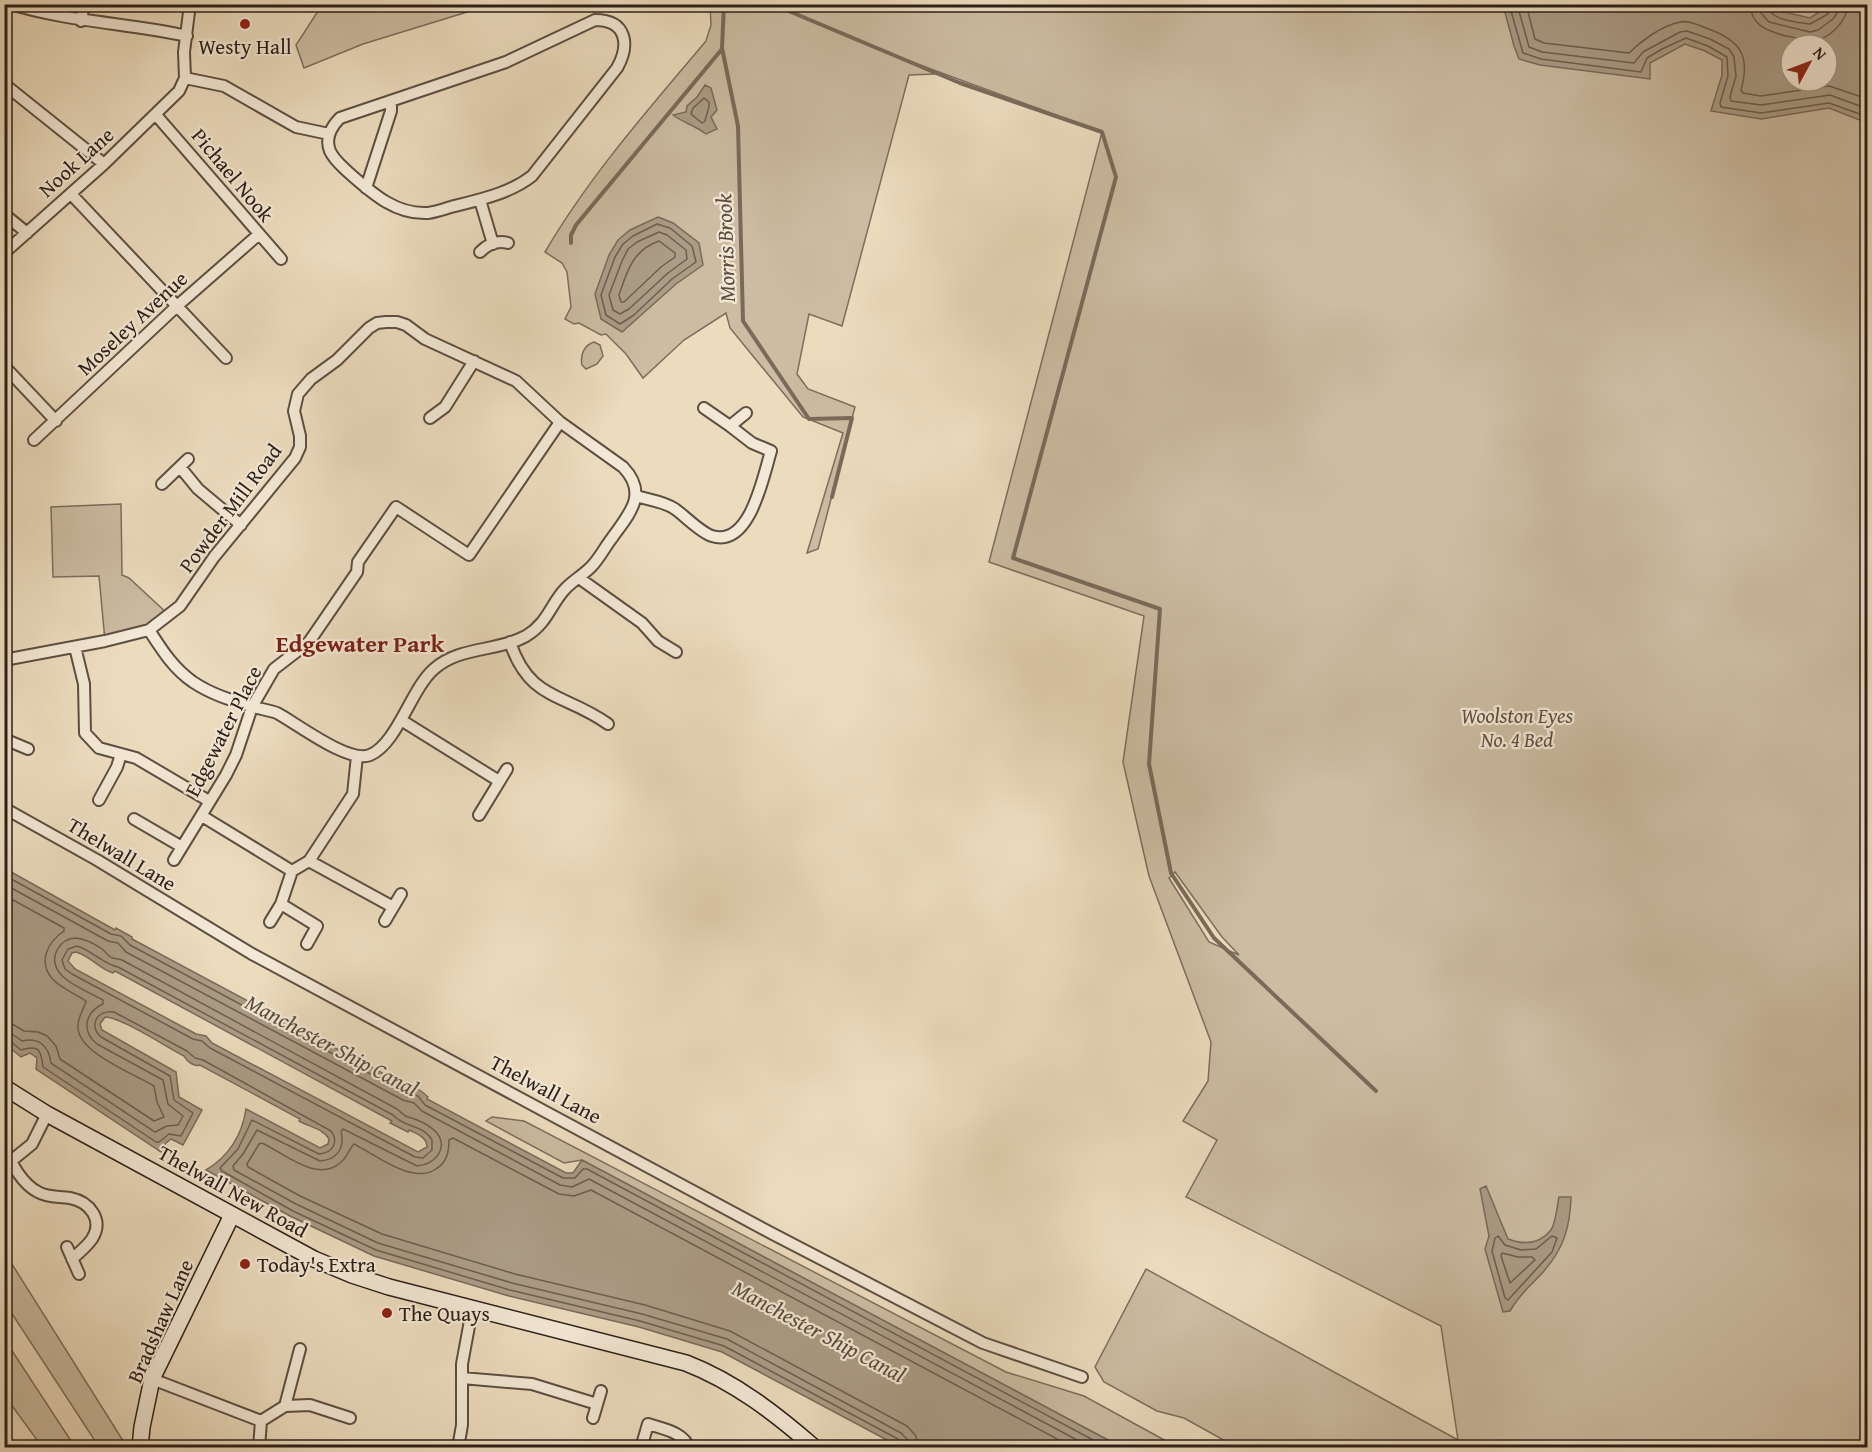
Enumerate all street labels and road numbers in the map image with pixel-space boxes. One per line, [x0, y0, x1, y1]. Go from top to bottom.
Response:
street label: Nook Lane [31, 120, 121, 204]
street label: Pichael Nook [184, 121, 282, 229]
street label: Moseley Avenue [70, 263, 194, 383]
street label: Powder Mill Road [171, 436, 289, 579]
street label: Edgewater Place [177, 660, 269, 802]
street label: Thelwall Lane [62, 809, 182, 899]
street label: Thelwall Lane [485, 1047, 607, 1131]
street label: Thelwall New Road [152, 1137, 314, 1245]
street label: Bradshaw Lane [119, 1254, 201, 1388]

